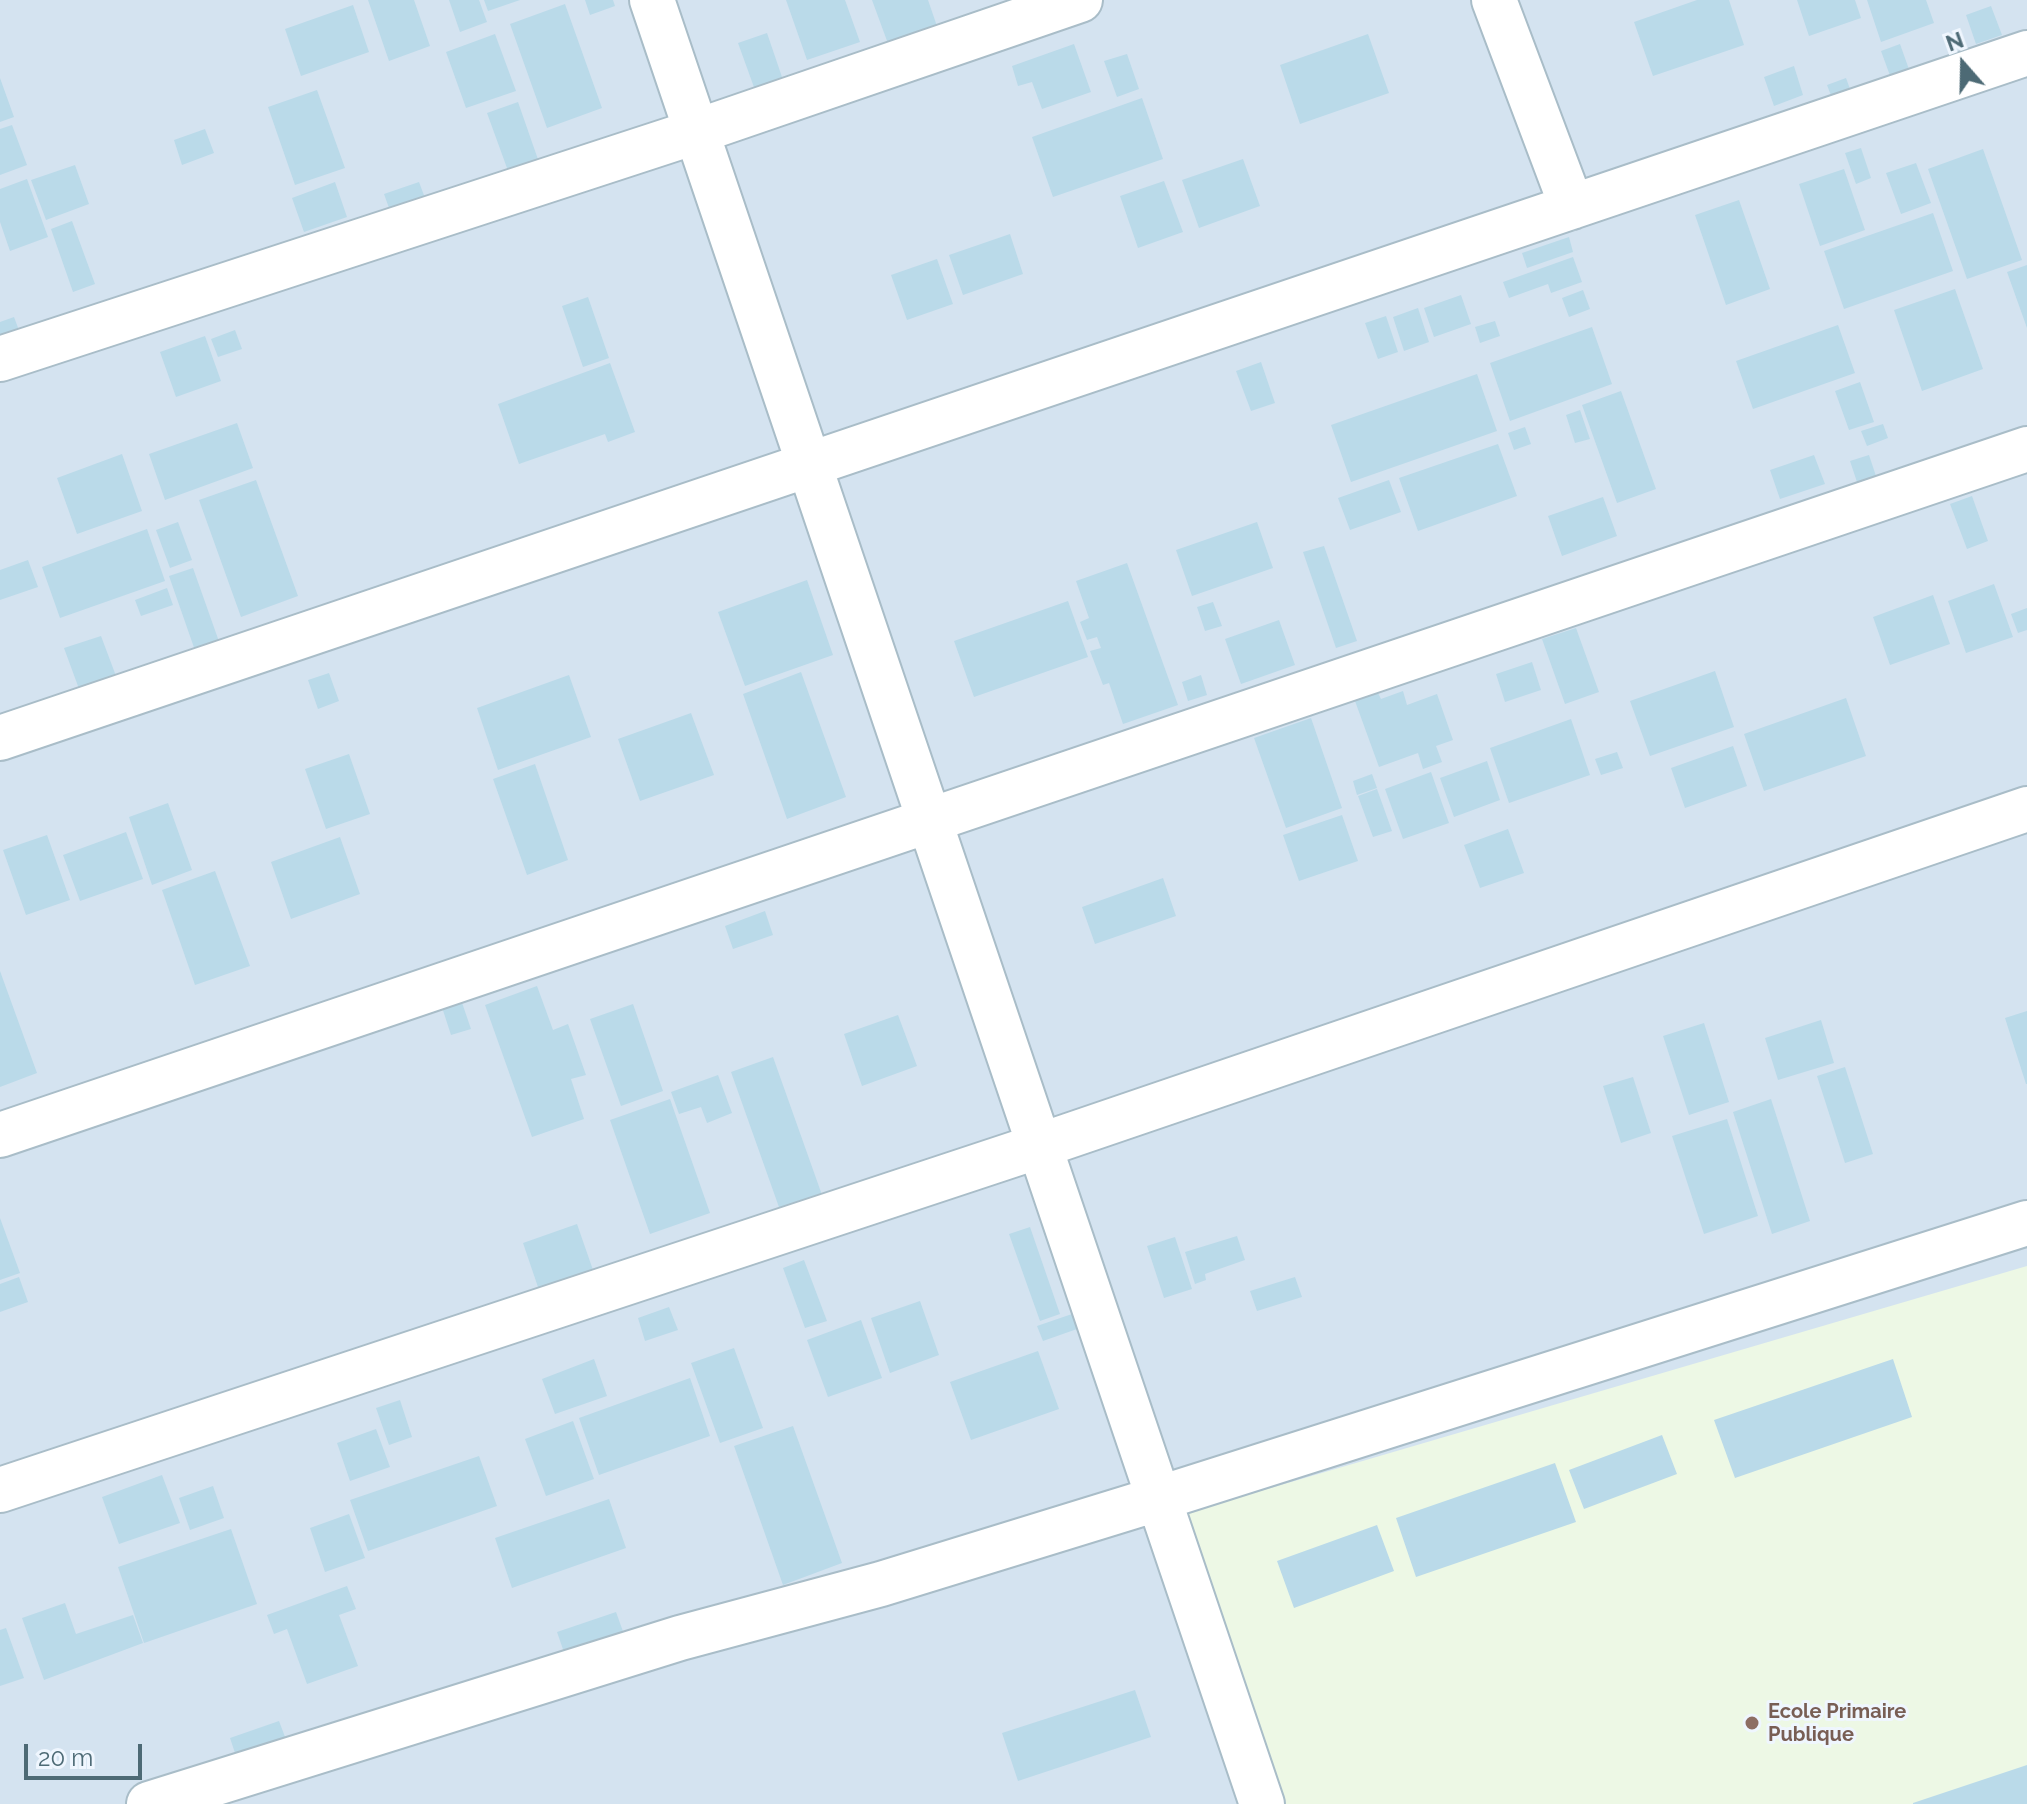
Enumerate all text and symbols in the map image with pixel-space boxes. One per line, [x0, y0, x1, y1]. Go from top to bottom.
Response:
north arrow [1923, 24, 2003, 104]
text: N [1942, 26, 1967, 57]
place label: Ecole Primaire Publique [1768, 1700, 1906, 1747]
marker: Ecole Primaire Publique [1743, 1714, 1761, 1732]
scale bar [28, 1728, 146, 1778]
text: 20 m [38, 1743, 93, 1772]

